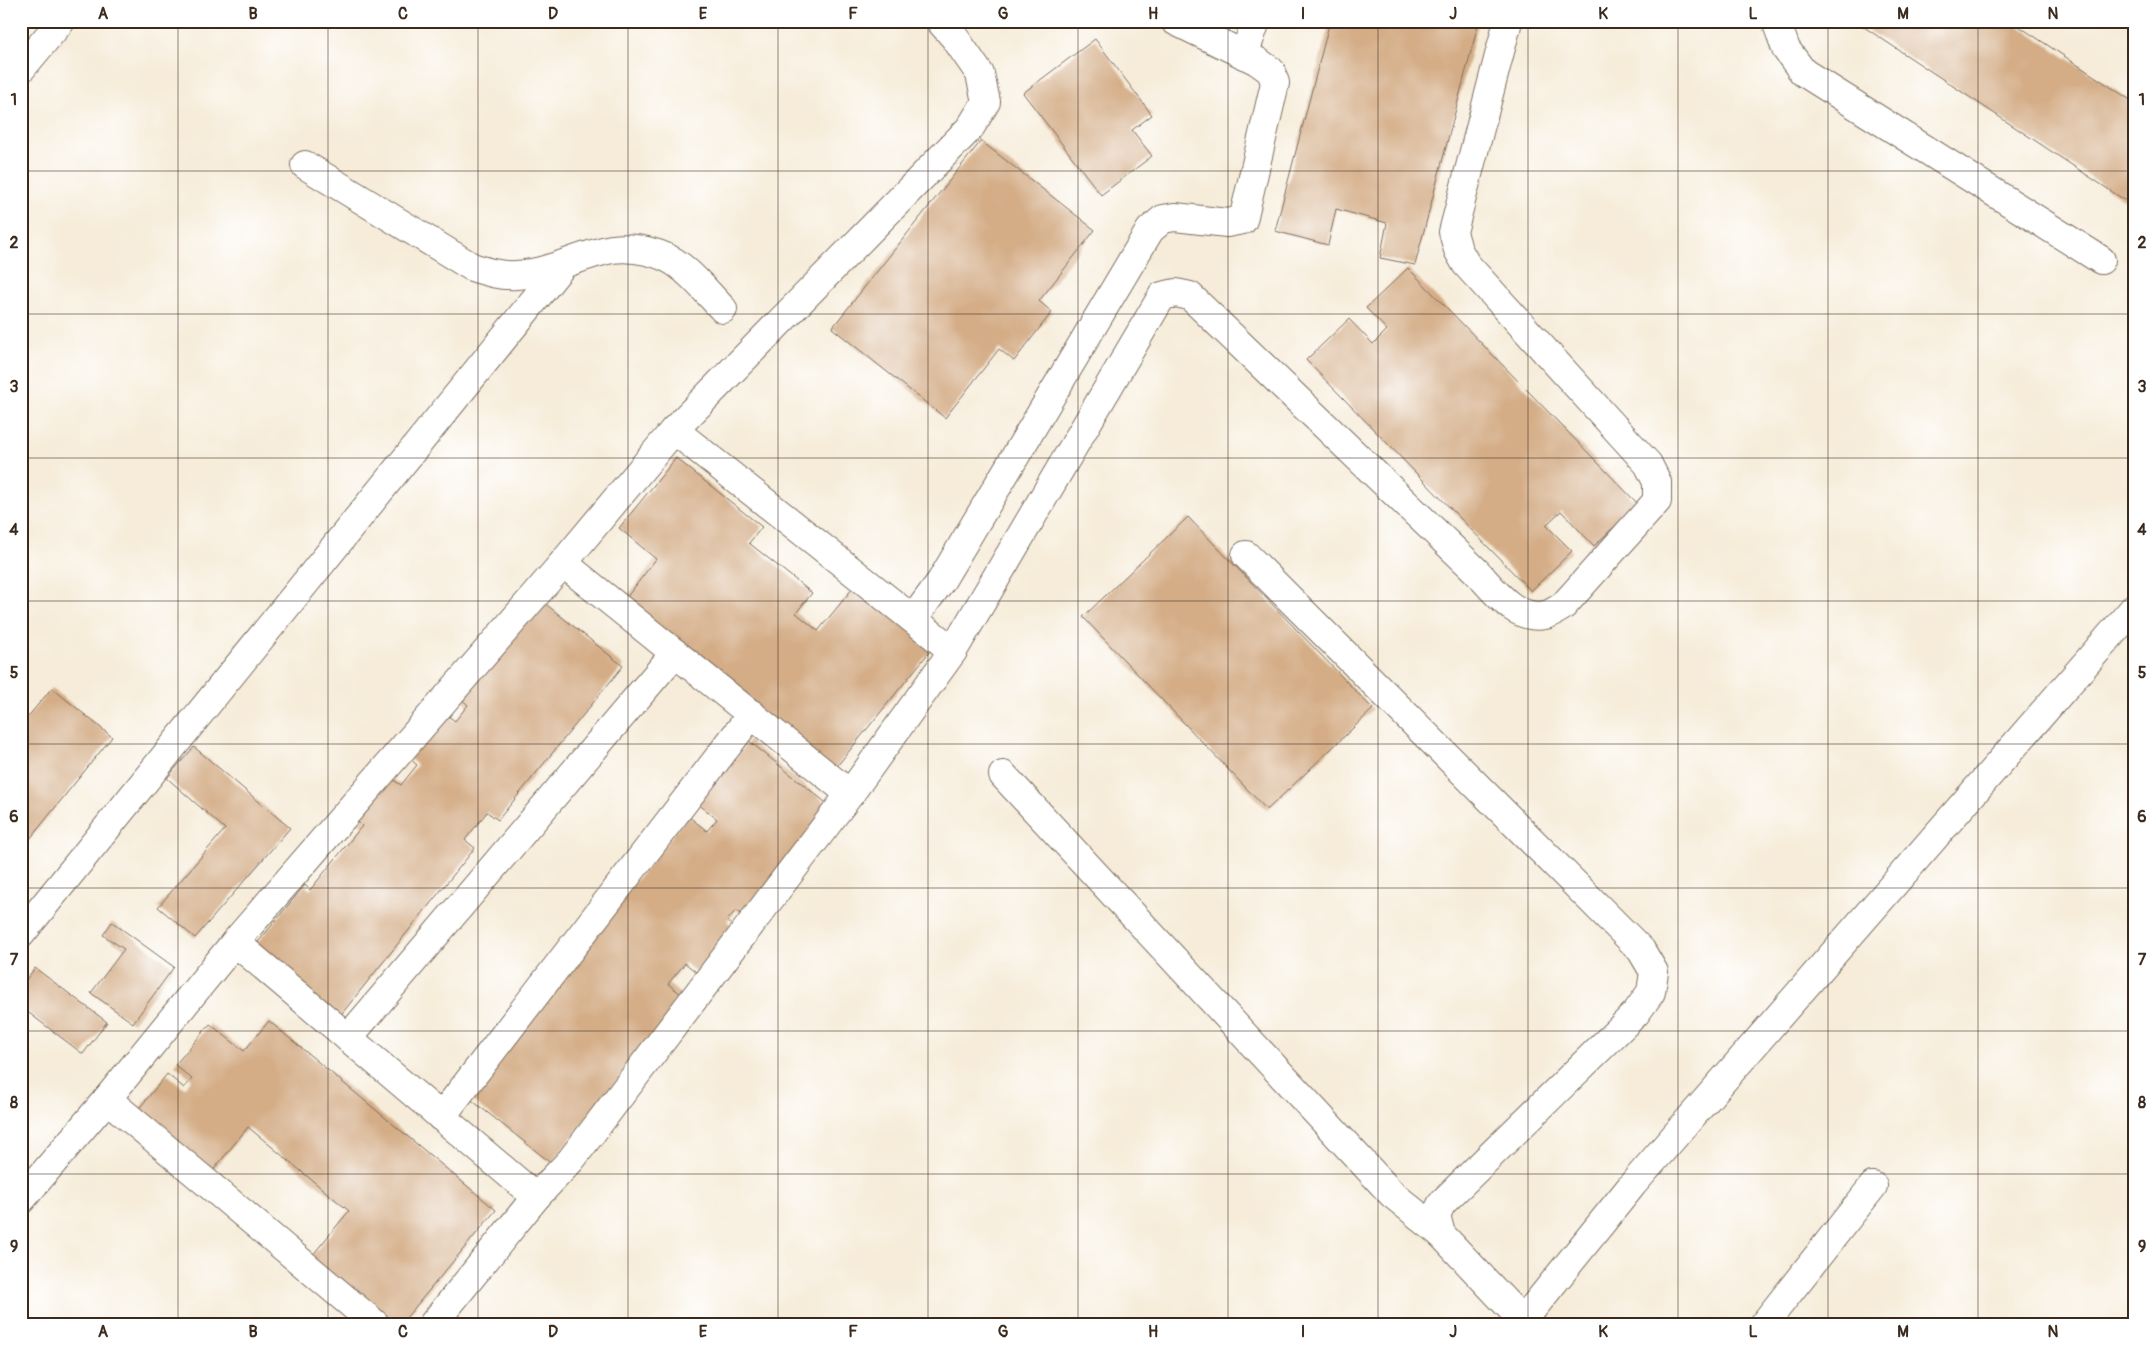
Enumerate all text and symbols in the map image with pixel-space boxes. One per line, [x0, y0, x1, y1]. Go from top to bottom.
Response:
text: A [98, 4, 109, 24]
text: B [248, 4, 258, 24]
text: C [398, 4, 408, 24]
text: D [548, 4, 558, 24]
text: E [699, 4, 708, 24]
text: F [848, 4, 858, 24]
text: G [998, 4, 1009, 24]
text: H [1148, 4, 1158, 24]
text: I [1301, 4, 1305, 24]
text: J [1449, 4, 1457, 24]
text: K [1598, 4, 1608, 24]
text: L [1748, 4, 1758, 24]
text: M [1897, 4, 1909, 24]
text: N [2048, 4, 2059, 24]
text: 1 [11, 90, 17, 110]
text: 1 [2139, 90, 2145, 110]
text: 2 [10, 233, 19, 253]
text: 2 [2138, 233, 2147, 253]
text: 3 [10, 377, 19, 397]
text: 3 [2138, 377, 2147, 397]
text: 4 [9, 520, 19, 540]
text: 4 [2137, 520, 2147, 540]
text: 5 [10, 663, 19, 683]
text: 5 [2138, 663, 2147, 683]
text: 6 [9, 807, 19, 827]
text: 6 [2137, 807, 2147, 827]
text: 7 [10, 950, 19, 970]
text: 7 [2138, 950, 2147, 970]
text: 8 [10, 1093, 18, 1113]
text: 8 [2138, 1093, 2146, 1113]
text: 9 [10, 1237, 18, 1257]
text: 9 [2138, 1237, 2146, 1257]
text: A [98, 1322, 109, 1342]
text: B [248, 1322, 258, 1342]
text: C [398, 1322, 408, 1342]
text: D [548, 1322, 558, 1342]
text: E [699, 1322, 708, 1342]
text: F [848, 1322, 858, 1342]
text: G [998, 1322, 1009, 1342]
text: H [1148, 1322, 1158, 1342]
text: I [1301, 1322, 1305, 1342]
text: J [1449, 1322, 1457, 1342]
text: K [1598, 1322, 1608, 1342]
text: L [1748, 1322, 1758, 1342]
text: M [1897, 1322, 1909, 1342]
text: N [2048, 1322, 2059, 1342]

